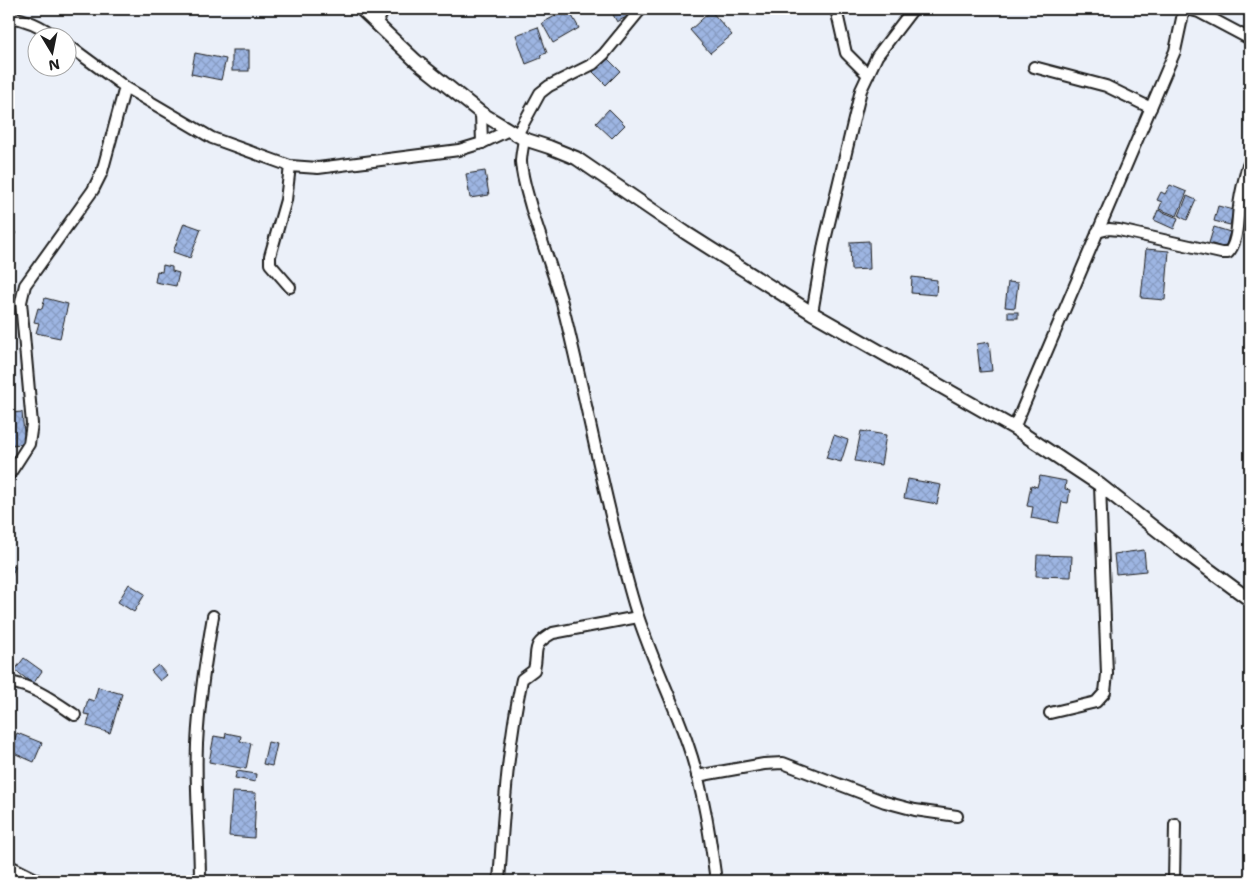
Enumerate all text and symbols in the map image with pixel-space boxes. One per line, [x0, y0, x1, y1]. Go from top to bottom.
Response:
north arrow [28, 28, 78, 78]
text: N [47, 55, 61, 75]

